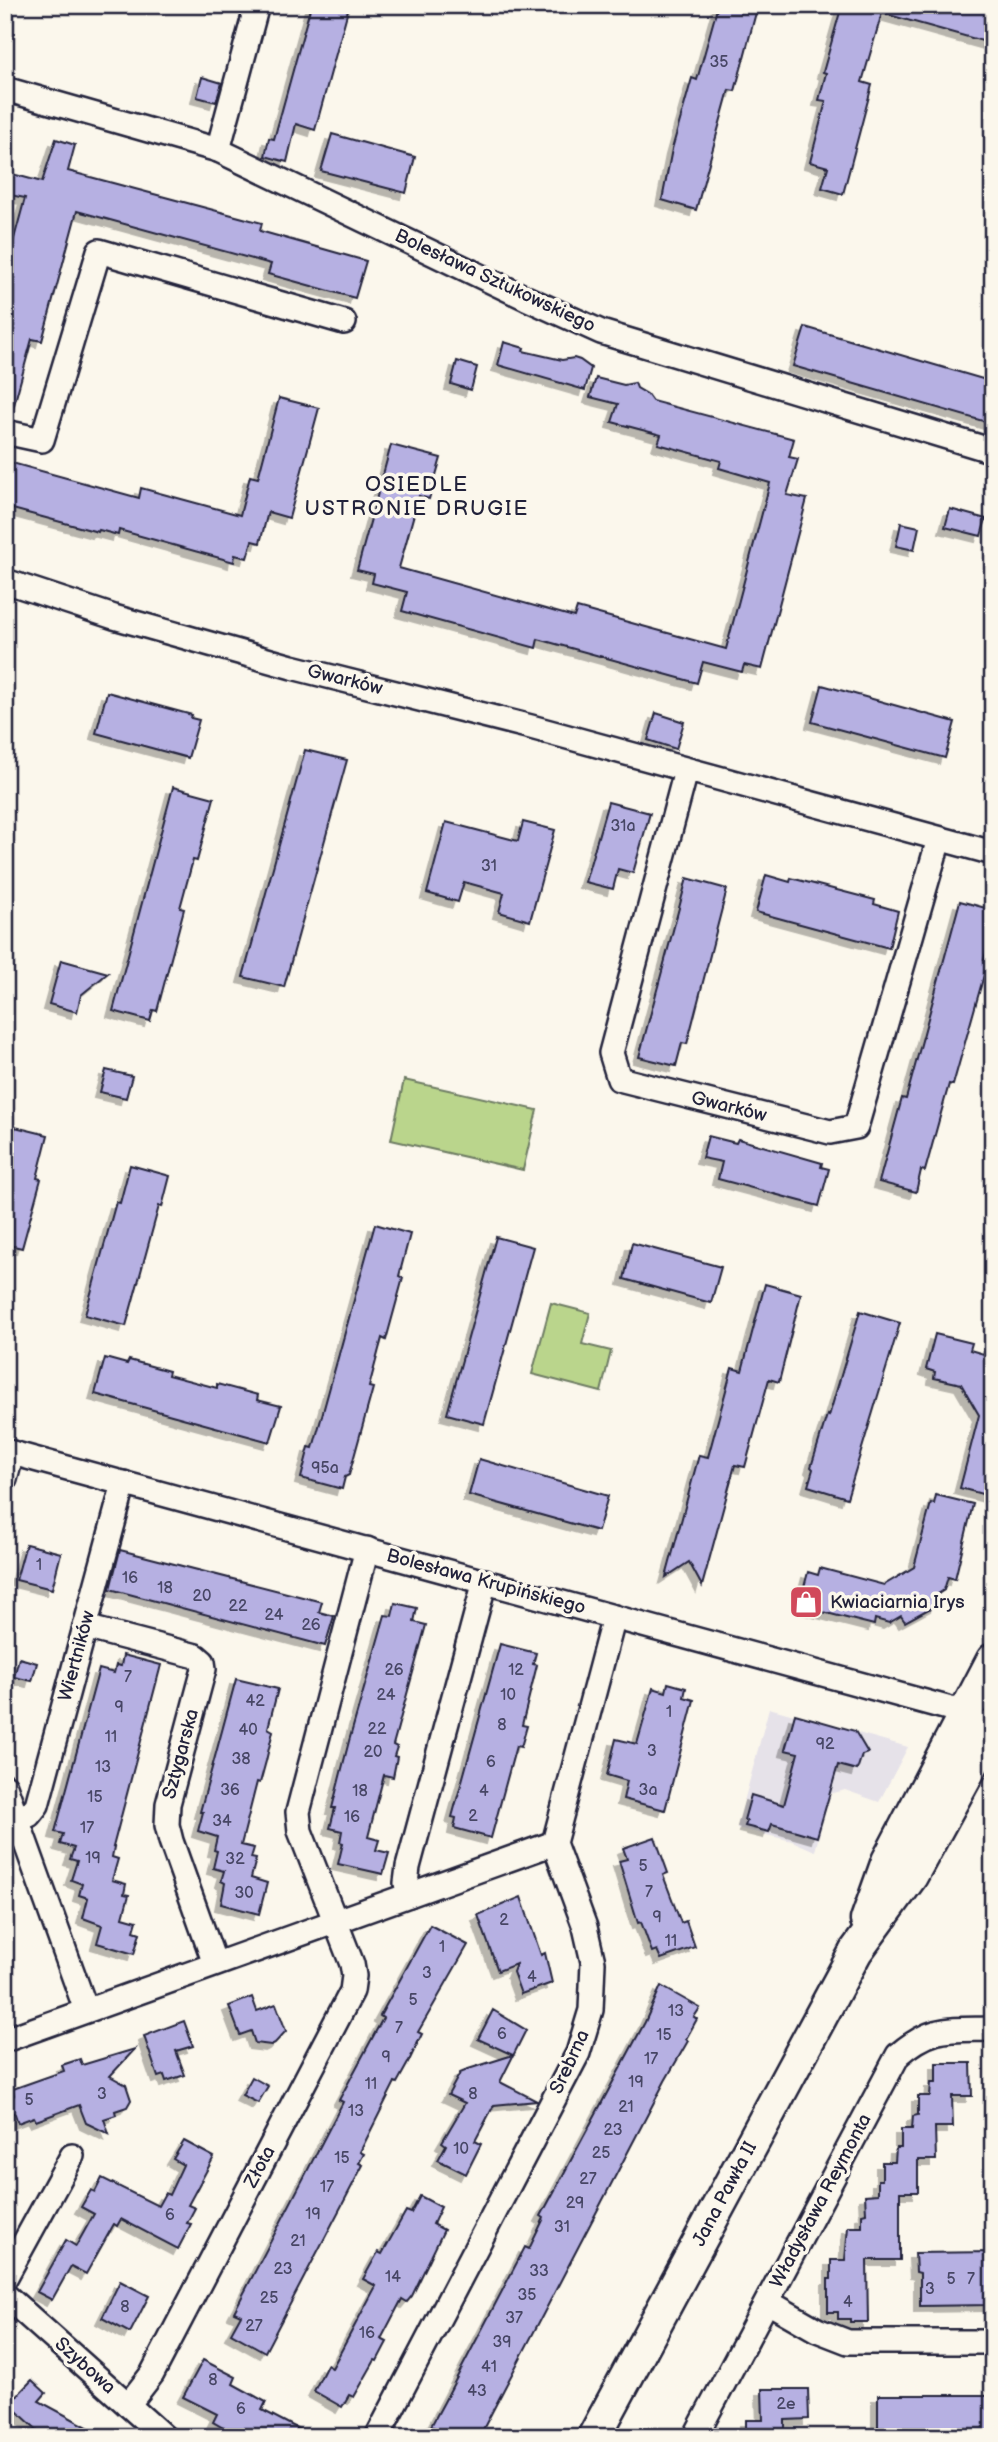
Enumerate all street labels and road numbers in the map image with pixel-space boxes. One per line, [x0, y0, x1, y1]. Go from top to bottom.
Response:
street label: Bolesława Sztukowskiego [391, 224, 599, 338]
street label: Gwarków [305, 660, 385, 701]
street label: Gwarków [689, 1087, 769, 1128]
street label: Bolesława Krupińskiego [384, 1544, 588, 1620]
street label: Wiertników [54, 1608, 100, 1704]
street label: Sztygarska [158, 1706, 204, 1802]
street label: Srebrna [545, 2026, 595, 2098]
street label: Władysława Reymonta [765, 2110, 877, 2292]
street label: Jana Pawła II [688, 2138, 762, 2250]
street label: Złota [239, 2142, 280, 2193]
street label: Szybowa [50, 2333, 120, 2399]

